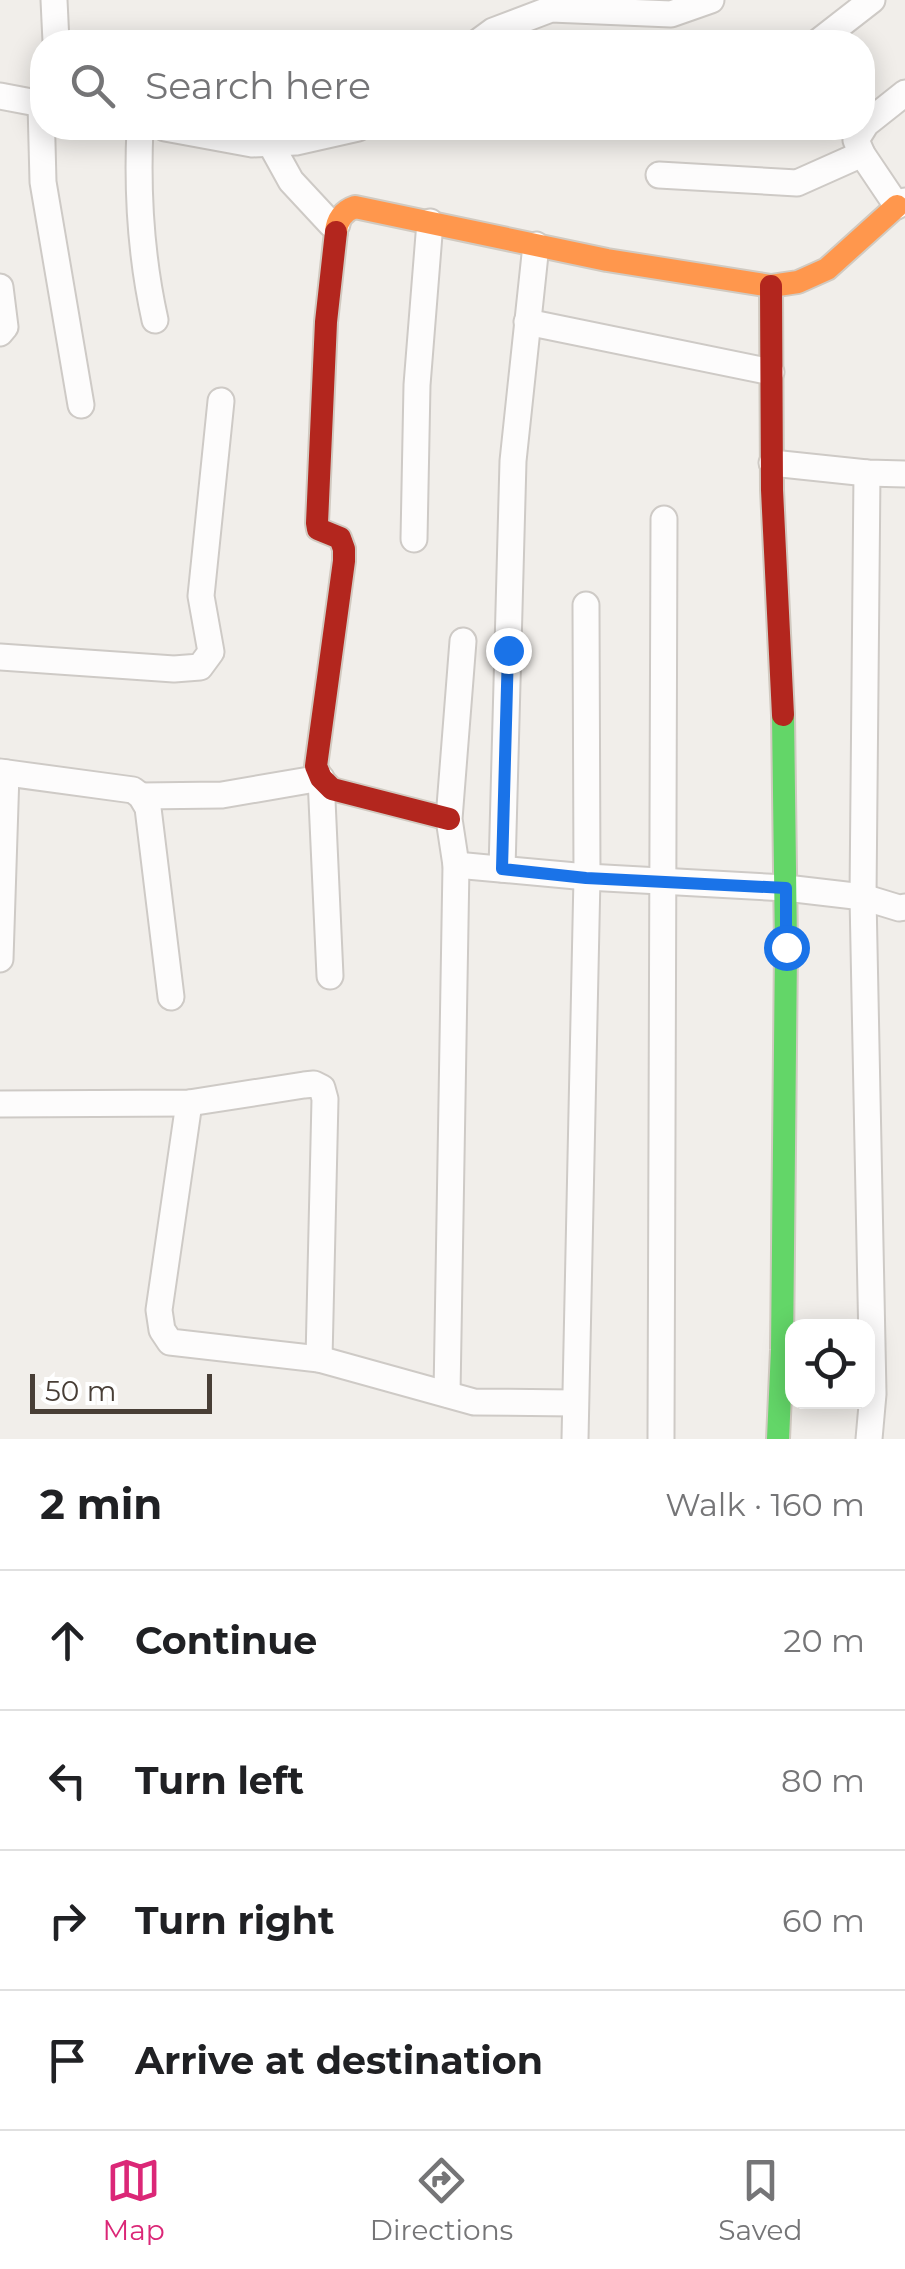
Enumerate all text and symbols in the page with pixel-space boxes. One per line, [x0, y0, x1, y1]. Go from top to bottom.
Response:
search box [30, 30, 875, 140]
icon: search [65, 58, 120, 113]
text: Search here [145, 62, 371, 109]
route end [486, 628, 532, 674]
route start [764, 925, 810, 971]
map controls [785, 1319, 875, 1409]
button: locate [785, 1319, 875, 1409]
scale bar [30, 1369, 212, 1414]
text: 50 m [45, 1374, 116, 1408]
text: 2 min [40, 1478, 162, 1530]
text: Walk · 160 m [665, 1485, 865, 1524]
icon: ahead [40, 1613, 95, 1668]
text: Continue [135, 1617, 317, 1664]
text: 20 m [783, 1621, 865, 1660]
icon: left [40, 1753, 95, 1808]
text: Turn left [135, 1757, 304, 1804]
text: 80 m [781, 1761, 865, 1800]
icon: right [40, 1893, 95, 1948]
text: Turn right [135, 1897, 334, 1944]
text: 60 m [782, 1901, 865, 1940]
icon: arrive [40, 2033, 95, 2088]
text: Arrive at destination [135, 2037, 543, 2084]
tab: Map [103, 2153, 165, 2247]
tab: Directions [370, 2153, 513, 2247]
tab: Saved [718, 2153, 802, 2247]

